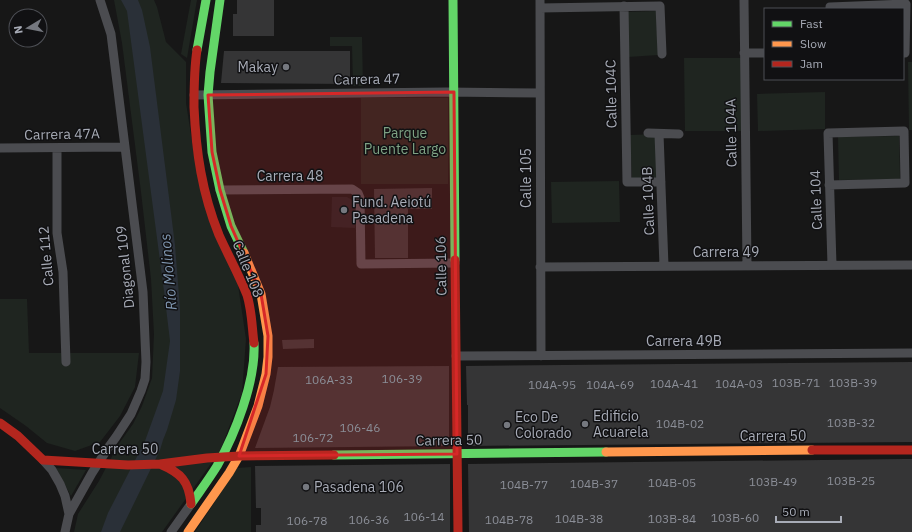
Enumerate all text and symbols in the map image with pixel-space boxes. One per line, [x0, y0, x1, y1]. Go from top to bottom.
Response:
north arrow [8, 8, 48, 48]
legend [764, 8, 904, 80]
text: Fast [800, 16, 823, 31]
text: N [11, 25, 26, 35]
text: Slow [800, 36, 826, 51]
text: Jam [800, 56, 823, 71]
place label: Makay [237, 58, 278, 76]
street label: Calle 104C [601, 59, 621, 128]
marker: Makay [281, 62, 291, 72]
street label: Carrera 47 [333, 69, 401, 89]
street label: Calle 104A [721, 98, 741, 168]
street label: Carrera 47A [24, 124, 100, 144]
park label: Parque Puente Largo [364, 124, 446, 158]
street label: Calle 105 [517, 148, 535, 208]
street label: Calle 104B [638, 166, 658, 236]
street label: Carrera 48 [257, 167, 323, 185]
street label: Calle 104 [806, 170, 826, 230]
place label: Fund. Aeiotú Pasadena [352, 193, 431, 227]
marker: Fund. Aeiotú Pasadena [339, 205, 349, 215]
street label: Calle 112 [34, 225, 58, 287]
street label: Diagonal 109 [112, 225, 138, 309]
water label: Río Molinos [155, 233, 181, 311]
street label: Calle 106 [431, 236, 451, 296]
street label: Calle 108 [228, 238, 268, 300]
street label: Carrera 49 [693, 243, 759, 261]
street label: Carrera 49B [646, 332, 722, 350]
house number: 106-39 [382, 371, 422, 386]
house number: 106A-33 [305, 372, 353, 387]
house number: 103B-71 [772, 375, 820, 390]
house number: 103B-39 [829, 375, 877, 390]
house number: 104A-41 [650, 376, 698, 391]
house number: 104A-03 [715, 376, 763, 391]
house number: 104A-95 [528, 377, 576, 392]
house number: 104A-69 [586, 377, 634, 392]
place label: Edificio Acuarela [593, 407, 649, 441]
place label: Eco De Colorado [515, 408, 572, 442]
house number: 103B-32 [827, 415, 875, 430]
house number: 104B-02 [656, 416, 704, 431]
marker: Edificio Acuarela [580, 419, 590, 429]
house number: 106-46 [340, 420, 380, 435]
marker: Eco De Colorado [502, 420, 512, 430]
street label: Carrera 50 [740, 427, 806, 445]
house number: 106-72 [293, 430, 333, 445]
street label: Carrera 50 [415, 430, 483, 450]
street label: Carrera 50 [92, 440, 158, 458]
house number: 103B-25 [827, 473, 875, 488]
house number: 103B-49 [749, 474, 797, 489]
house number: 104B-05 [648, 475, 696, 490]
house number: 104B-37 [570, 476, 618, 491]
house number: 104B-77 [500, 477, 548, 492]
place label: Pasadena 106 [314, 478, 404, 496]
marker: Pasadena 106 [301, 482, 311, 492]
scale bar [776, 498, 841, 524]
text: 50 m [782, 504, 810, 519]
house number: 106-14 [404, 509, 444, 524]
house number: 103B-60 [711, 510, 759, 525]
house number: 104B-38 [555, 511, 603, 526]
house number: 103B-84 [648, 511, 696, 526]
house number: 106-36 [349, 512, 389, 527]
house number: 104B-78 [485, 512, 533, 527]
house number: 106-78 [287, 513, 327, 528]

